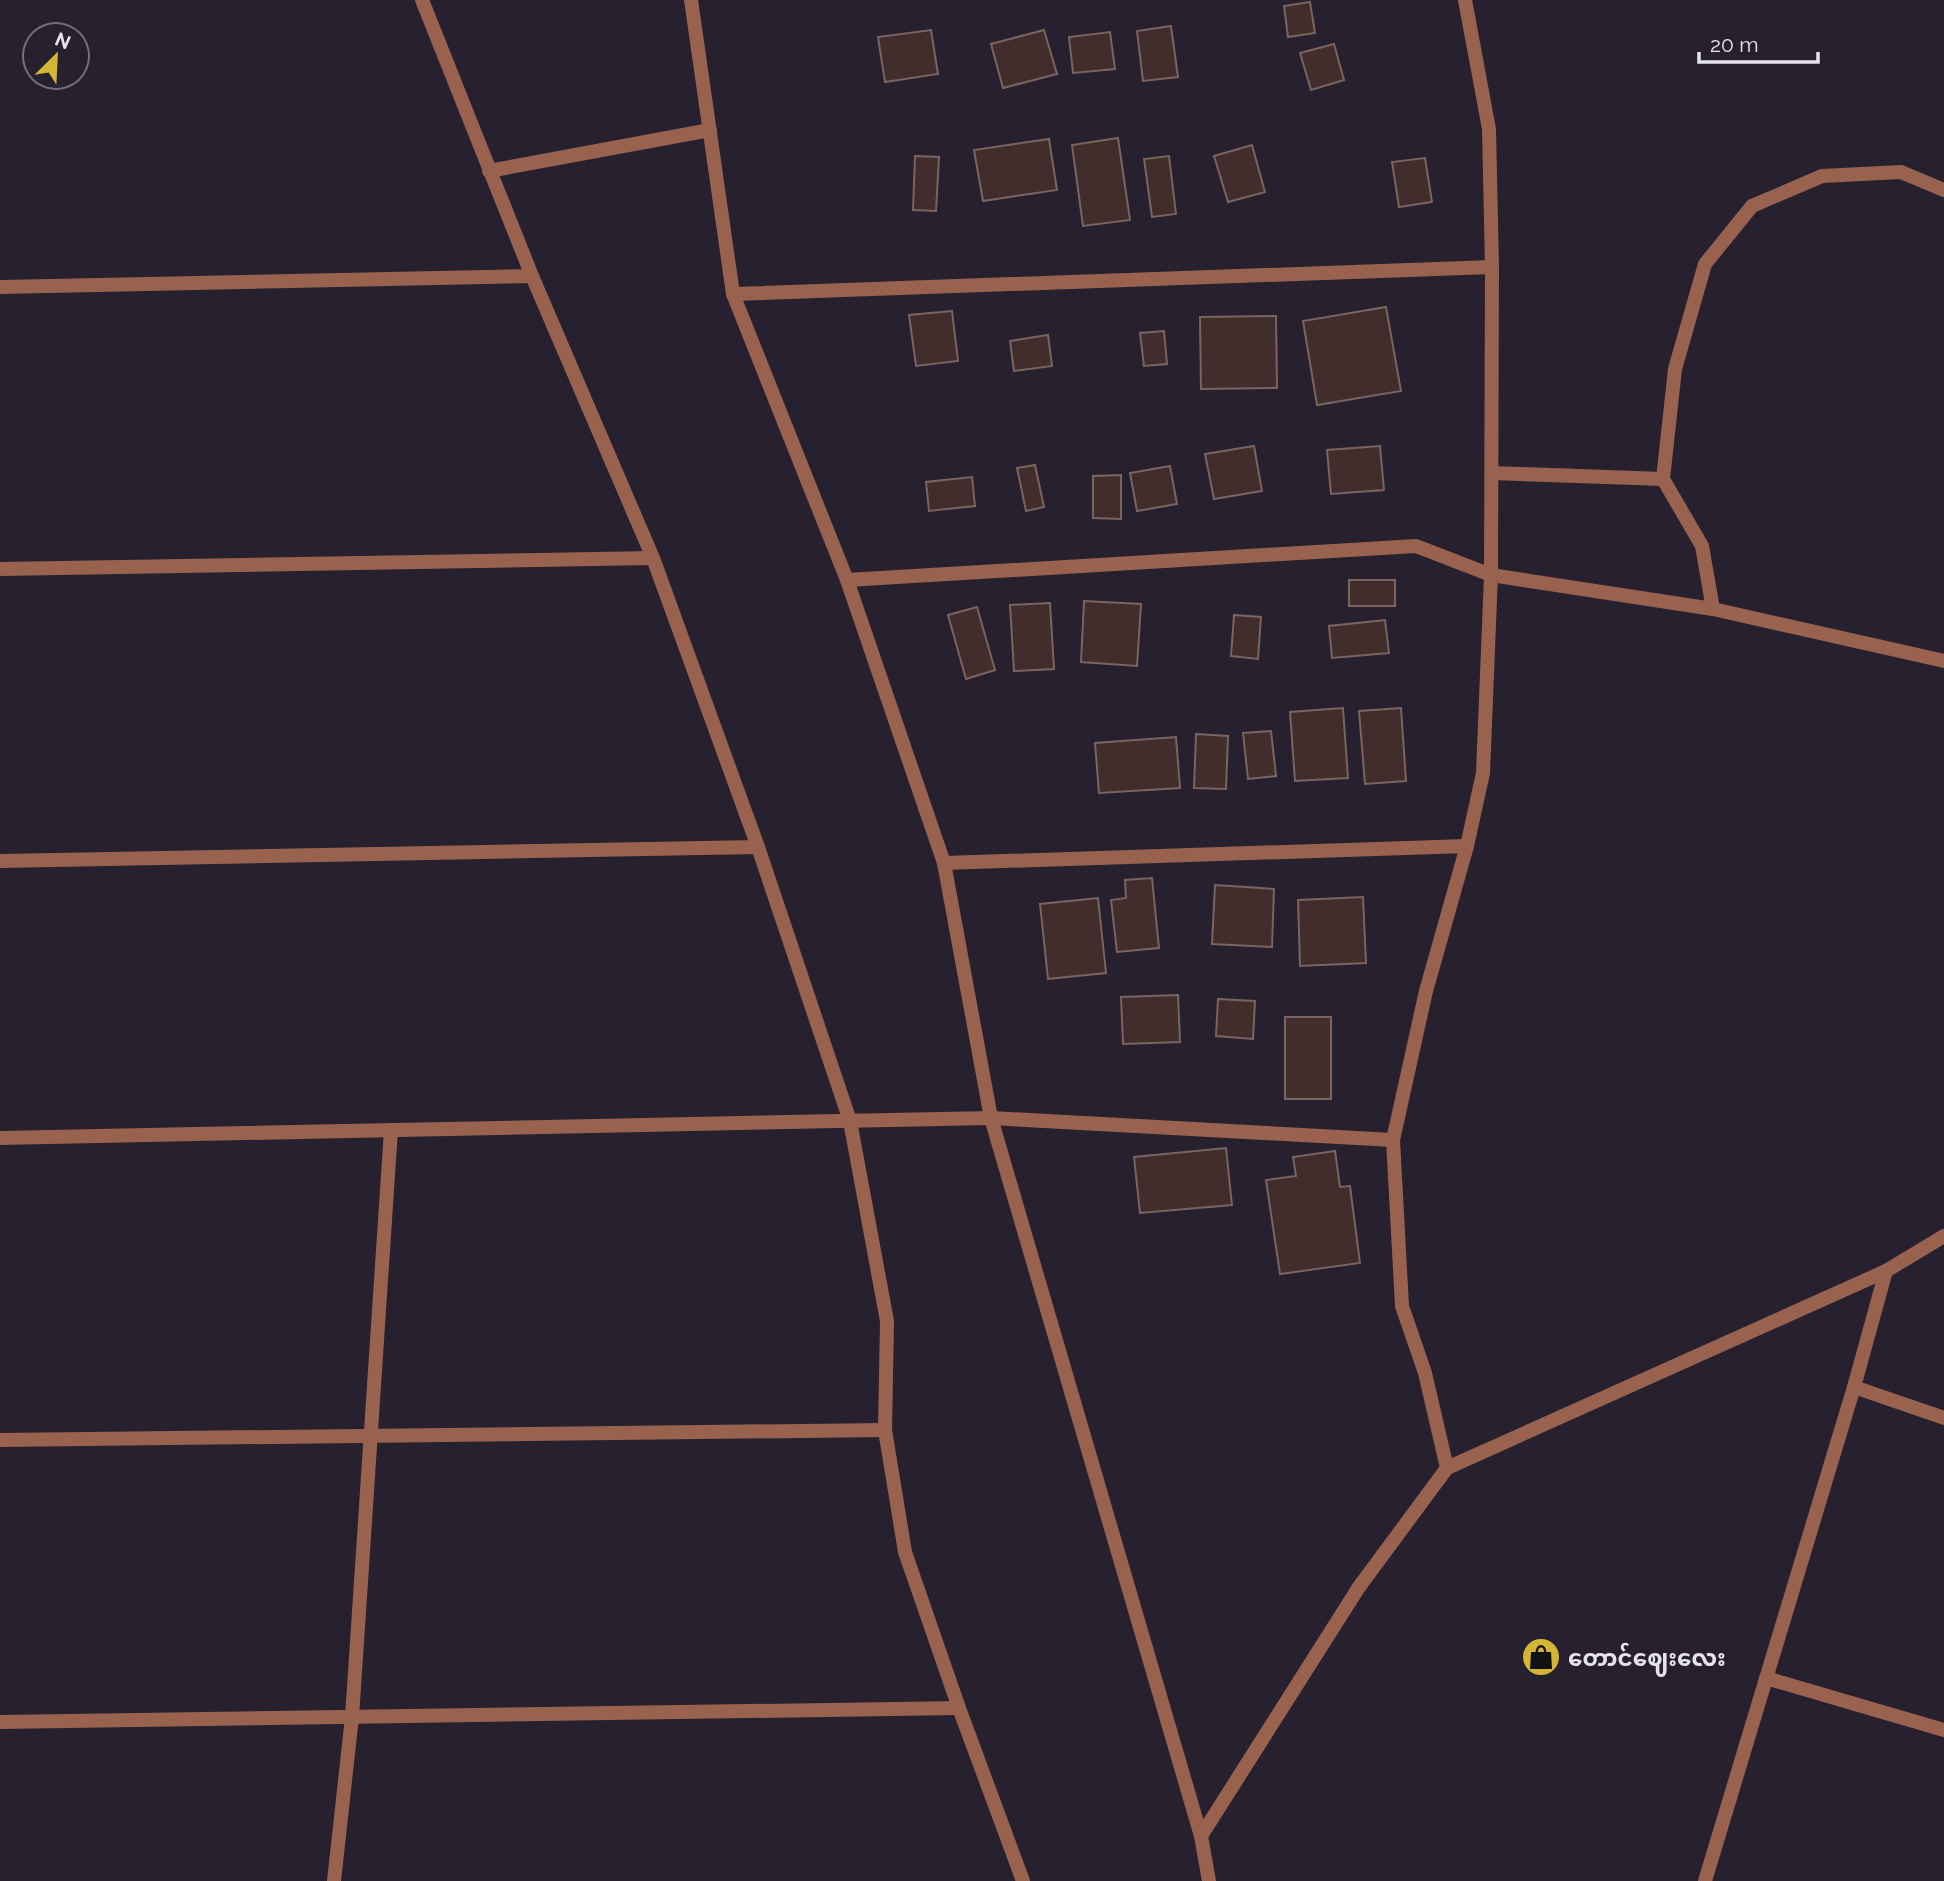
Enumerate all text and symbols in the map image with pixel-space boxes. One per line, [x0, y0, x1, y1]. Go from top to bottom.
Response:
north arrow [21, 21, 91, 91]
scale bar [1699, 21, 1818, 65]
text: N [52, 27, 74, 53]
text: 20 m [1710, 32, 1758, 57]
shop icon: တောင်ဈေးလေး [1520, 1636, 1562, 1678]
place label: တောင်ဈေးလေး [1568, 1642, 1726, 1677]

